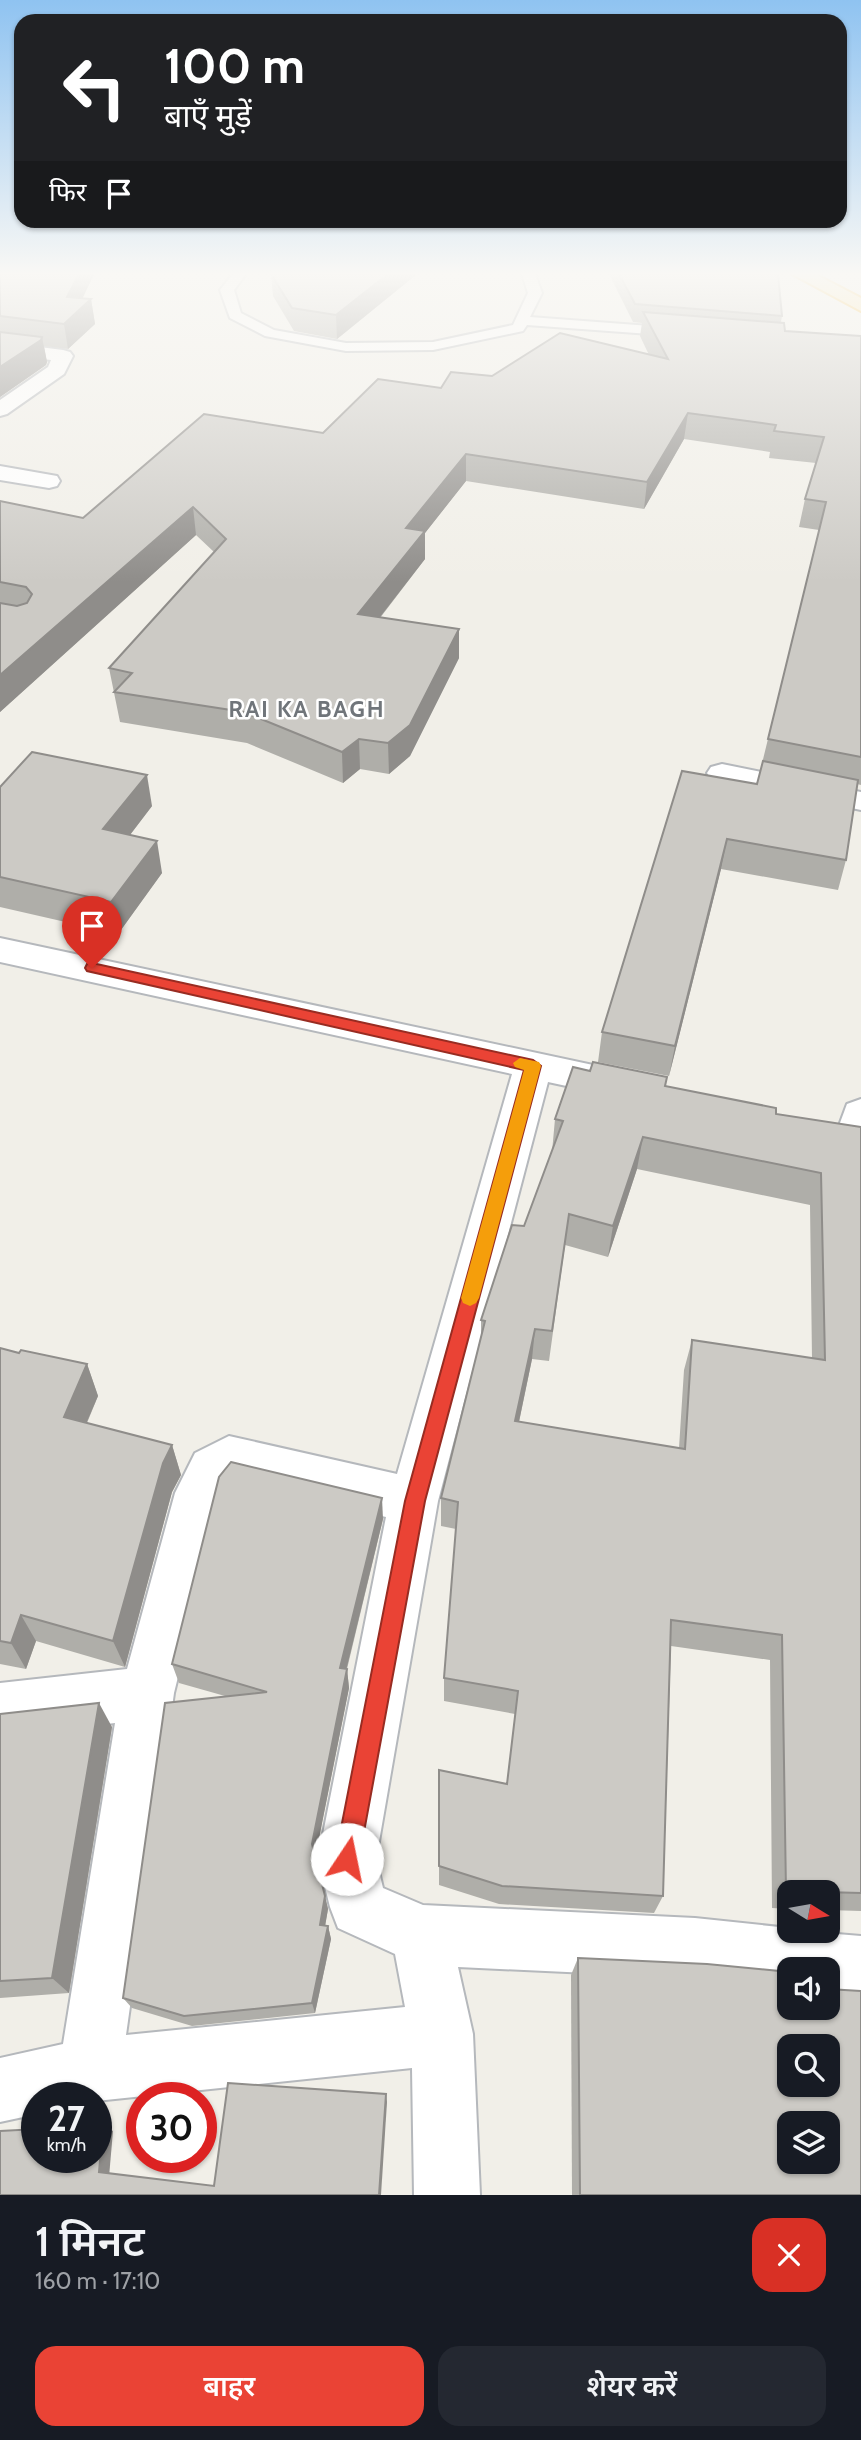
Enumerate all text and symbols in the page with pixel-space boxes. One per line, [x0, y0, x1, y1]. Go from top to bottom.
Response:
text: 100 m [164, 36, 305, 95]
icon: left [49, 42, 140, 133]
text: बाएँ मुड़ें [164, 96, 252, 135]
icon: arrive [100, 175, 138, 213]
text: फिर [49, 176, 86, 208]
district label: RAI KA BAGH [229, 695, 386, 723]
pin [62, 896, 122, 968]
icon: arrive [73, 907, 111, 945]
position arrow [310, 1822, 384, 1896]
north arrow [777, 1880, 840, 1942]
map controls [777, 1880, 840, 2174]
button: sound [777, 1957, 840, 2020]
button: search [777, 2034, 840, 2097]
speed limit sign: 30 [126, 2082, 217, 2173]
text: 27 [48, 2097, 85, 2140]
button: layers [777, 2111, 840, 2174]
text: km/h [47, 2134, 86, 2156]
text: 1 मिनट [35, 2215, 145, 2267]
button: close [752, 2218, 826, 2292]
text: 160 m · 17:10 [35, 2267, 160, 2295]
button: बाहर [35, 2346, 424, 2426]
button: शेयर करें [438, 2346, 826, 2426]

